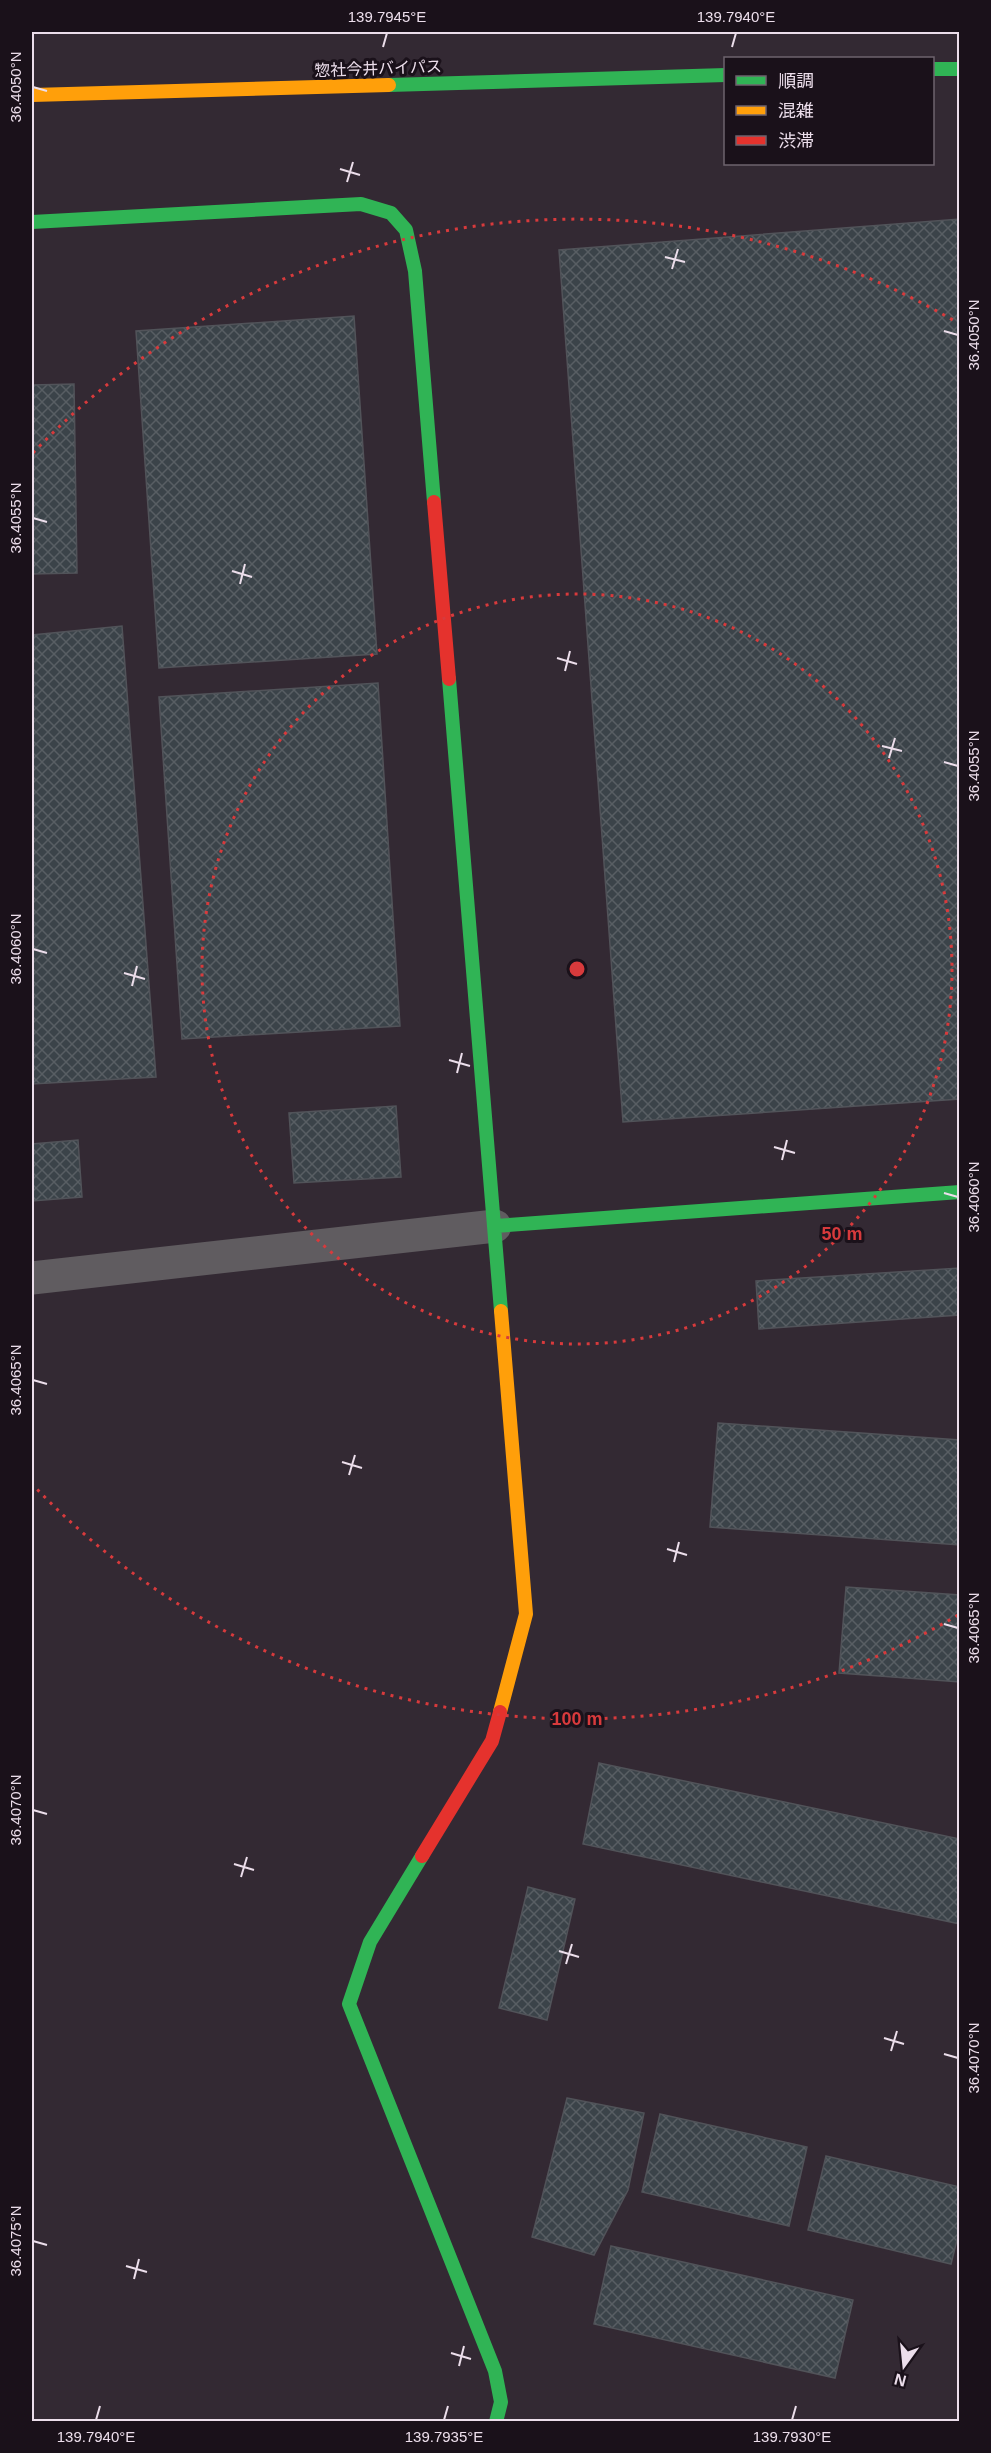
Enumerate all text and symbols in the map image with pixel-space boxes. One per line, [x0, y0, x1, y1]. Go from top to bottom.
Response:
text: 139.7945°E [348, 8, 426, 25]
text: 139.7940°E [697, 8, 775, 25]
text: 36.4050°N [7, 51, 24, 123]
legend [724, 57, 934, 165]
street label: 惣社今井バイパス [314, 58, 442, 79]
text: 順調 [778, 71, 814, 91]
text: 混雑 [778, 101, 814, 121]
text: 渋滞 [778, 131, 814, 151]
text: 36.4050°N [965, 299, 982, 371]
text: 36.4055°N [7, 482, 24, 554]
text: 36.4055°N [965, 730, 982, 802]
text: 36.4060°N [7, 913, 24, 985]
centre of rings [567, 959, 587, 979]
text: 36.4060°N [965, 1161, 982, 1233]
text: 50 m [821, 1224, 863, 1244]
text: 36.4065°N [7, 1344, 24, 1416]
text: 36.4065°N [965, 1592, 982, 1664]
text: 100 m [551, 1709, 603, 1729]
text: 36.4070°N [7, 1774, 24, 1846]
text: 36.4070°N [965, 2022, 982, 2094]
text: 36.4075°N [7, 2205, 24, 2277]
north arrow [874, 2336, 934, 2396]
text: N [892, 2370, 908, 2390]
text: 139.7940°E [57, 2428, 135, 2445]
text: 139.7935°E [405, 2428, 483, 2445]
text: 139.7930°E [753, 2428, 831, 2445]

